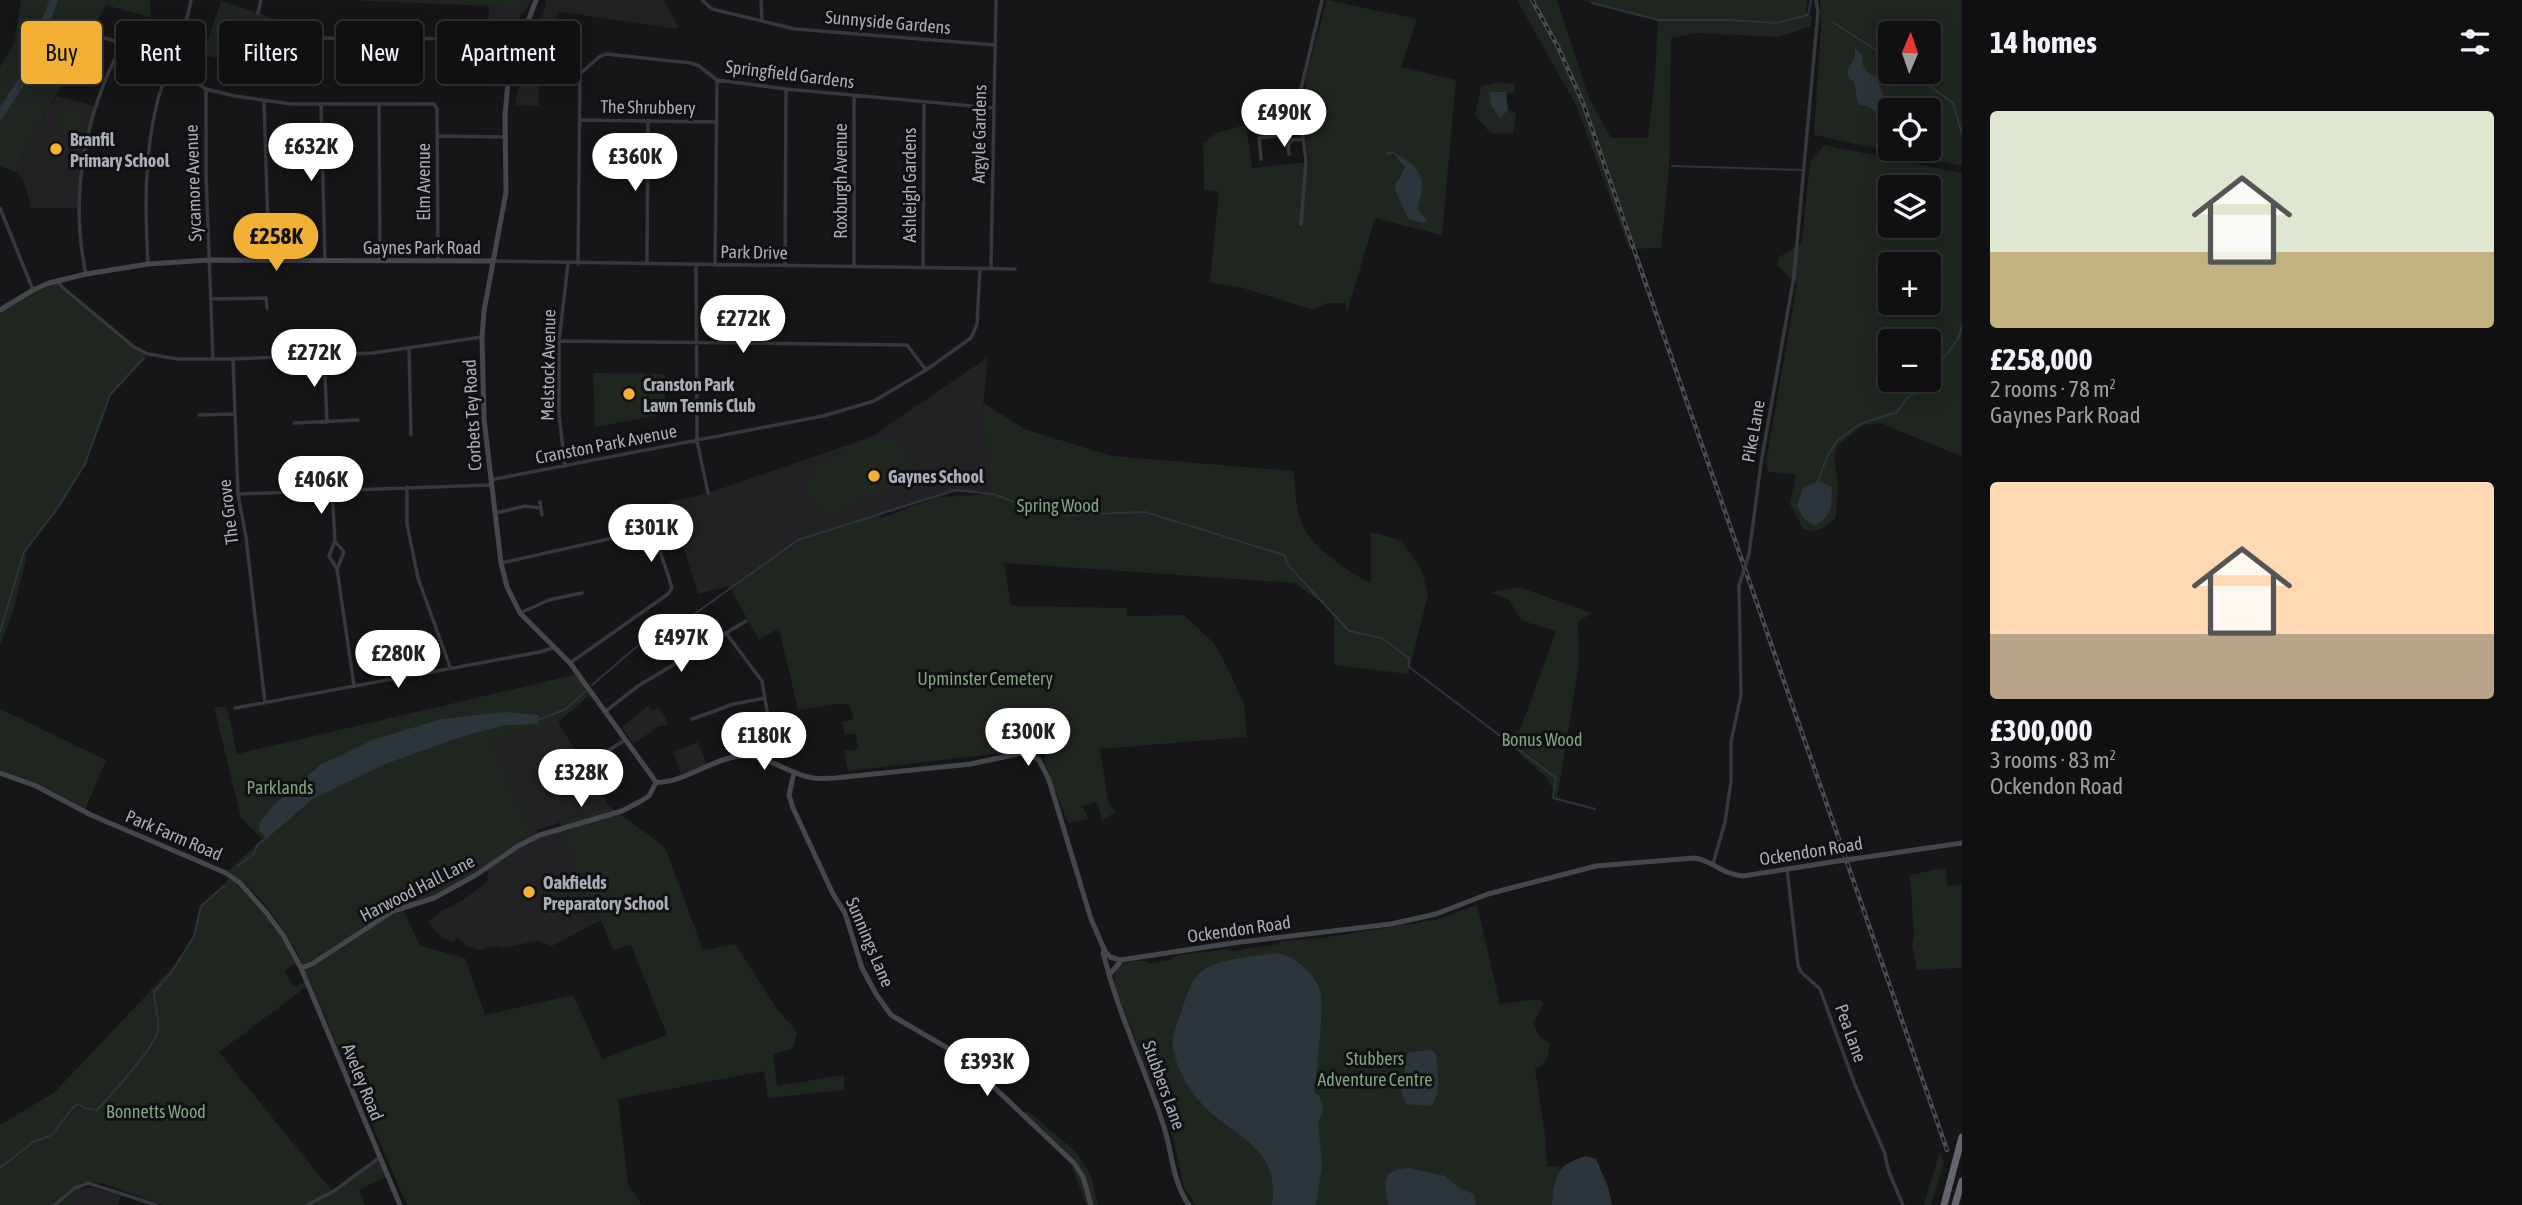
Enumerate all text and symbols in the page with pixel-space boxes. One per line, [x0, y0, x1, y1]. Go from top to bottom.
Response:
street label: Sunnyside Gardens [824, 6, 952, 38]
chip: Buy [21, 21, 102, 84]
chip: Rent [116, 21, 205, 84]
chip: Filters [219, 21, 322, 84]
chip: New [336, 21, 423, 84]
chip: Apartment [437, 21, 580, 84]
north arrow [1878, 21, 1941, 84]
map controls [1878, 21, 1941, 392]
icon: filters [2456, 23, 2494, 61]
text: 14 homes [1990, 25, 2097, 59]
street label: Springfield Gardens [724, 56, 856, 92]
street label: Argyle Gardens [968, 84, 990, 184]
pin: £490K [1235, 90, 1333, 149]
street label: The Shrubbery [600, 96, 696, 118]
button: locate [1878, 98, 1941, 161]
text: £490K [1257, 99, 1311, 125]
street label: Roxburgh Avenue [830, 123, 851, 239]
street label: Sycamore Avenue [180, 124, 206, 242]
pin: £632K [262, 124, 360, 183]
street label: Ashleigh Gardens [899, 128, 920, 242]
place label: Branfil Primary School [70, 129, 170, 171]
text: £632K [284, 133, 338, 159]
pin: £360K [586, 134, 684, 193]
marker: Branfil Primary School [48, 141, 64, 157]
street label: Elm Avenue [413, 143, 434, 221]
text: £360K [608, 143, 662, 169]
icon: home [2179, 157, 2305, 283]
button: layers [1878, 175, 1941, 238]
pin: £258K [227, 214, 325, 273]
text: £258K [249, 223, 303, 249]
street label: Gaynes Park Road [363, 237, 481, 258]
street label: Park Drive [720, 241, 788, 263]
button: + [1878, 252, 1941, 315]
pin: £272K [694, 296, 792, 355]
text: £272K [716, 305, 770, 331]
street label: Melstock Avenue [537, 309, 559, 421]
button: − [1878, 329, 1941, 392]
pin: £272K [265, 330, 363, 389]
text: £272K [287, 339, 341, 365]
text: £258,000 [1990, 342, 2093, 376]
street label: Corbets Tey Road [459, 359, 485, 471]
place label: Cranston Park Lawn Tennis Club [643, 374, 756, 416]
text: 2 rooms · 78 m² [1990, 376, 2116, 402]
marker: Cranston Park Lawn Tennis Club [621, 386, 637, 402]
street label: Pike Lane [1737, 398, 1769, 464]
text: Gaynes Park Road [1990, 402, 2141, 428]
street label: Cranston Park Avenue [534, 420, 678, 468]
pin: £406K [272, 456, 370, 516]
text: £406K [294, 466, 348, 492]
place label: Gaynes School [888, 466, 984, 487]
marker: Gaynes School [866, 468, 882, 484]
street label: The Grove [214, 478, 242, 546]
park label: Spring Wood [1017, 495, 1099, 516]
pin: £301K [602, 504, 700, 564]
text: £301K [624, 514, 678, 540]
icon: home [2179, 528, 2305, 654]
pin: £497K [632, 614, 730, 674]
text: £497K [654, 624, 708, 650]
pin: £280K [349, 630, 447, 690]
text: £280K [371, 640, 425, 666]
park label: Upminster Cemetery [917, 668, 1053, 689]
pin: £300K [979, 708, 1077, 768]
pin: £180K [715, 712, 813, 772]
text: £300,000 [1990, 713, 2093, 747]
text: £300K [1001, 718, 1055, 744]
text: £180K [737, 722, 791, 748]
park label: Bonus Wood [1501, 729, 1583, 750]
text: 3 rooms · 83 m² [1990, 747, 2116, 773]
pin: £328K [532, 750, 630, 809]
text: £328K [554, 759, 608, 785]
text: Ockendon Road [1990, 773, 2123, 799]
park label: Parklands [247, 777, 313, 798]
street label: Park Farm Road [123, 805, 225, 865]
street label: Ockendon Road [1758, 832, 1864, 870]
street label: Harwood Hall Lane [356, 850, 478, 926]
place label: Oakfields Preparatory School [543, 872, 669, 914]
marker: Oakfields Preparatory School [521, 884, 537, 900]
street label: Sunnings Lane [842, 894, 898, 990]
street label: Ockendon Road [1186, 911, 1292, 947]
street label: Pea Lane [1831, 1001, 1871, 1065]
pin: £393K [938, 1038, 1036, 1098]
street label: Stubbers Lane [1138, 1038, 1190, 1132]
street label: Aveley Road [338, 1040, 388, 1124]
text: £393K [960, 1048, 1014, 1074]
park label: Stubbers Adventure Centre [1318, 1048, 1432, 1090]
park label: Bonnetts Wood [106, 1101, 206, 1122]

